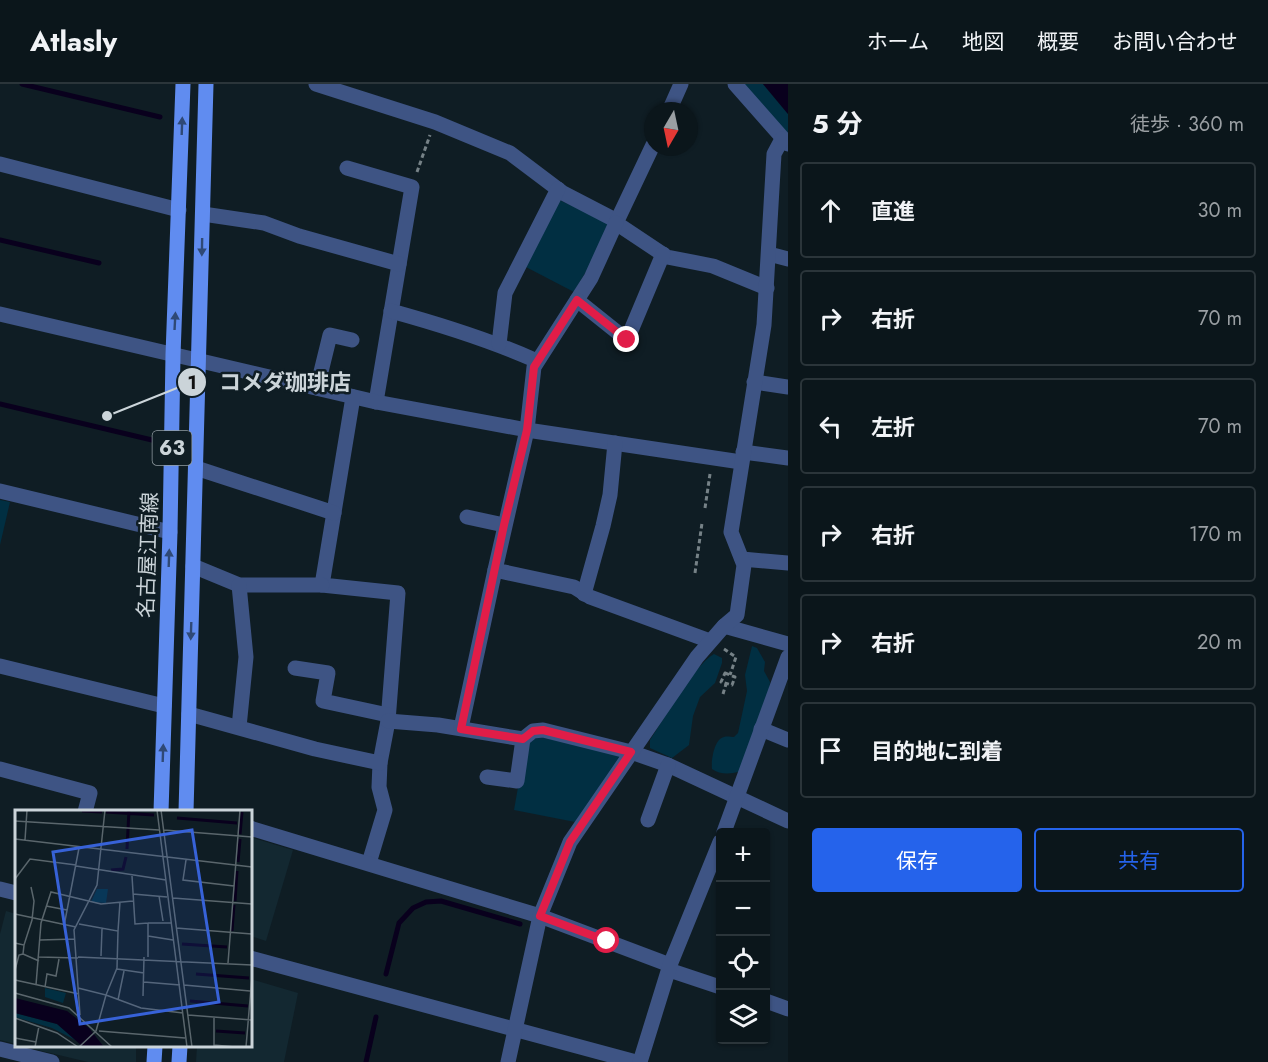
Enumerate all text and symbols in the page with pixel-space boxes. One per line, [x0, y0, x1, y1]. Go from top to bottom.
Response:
text: Atlasly [30, 21, 117, 62]
text: ホーム [867, 27, 929, 57]
text: 地図 [962, 27, 1004, 57]
text: 概要 [1037, 27, 1079, 57]
text: お問い合わせ [1112, 27, 1238, 57]
north arrow [644, 102, 698, 156]
text: 5 分 [812, 105, 863, 143]
text: 徒歩 · 360 m [1130, 110, 1244, 139]
one-way arrow [177, 117, 187, 136]
icon: ahead [814, 194, 847, 227]
text: 直進 [871, 195, 915, 227]
text: 30 m [1197, 196, 1242, 225]
one-way arrow [197, 238, 206, 257]
icon: right [814, 302, 847, 335]
text: 右折 [871, 303, 915, 335]
text: 70 m [1198, 304, 1242, 333]
one-way arrow [170, 312, 179, 331]
route end [613, 326, 639, 352]
callout: コメダ珈琲店 [177, 362, 363, 402]
text: コメダ珈琲店 [219, 366, 351, 398]
text: 1 [187, 370, 197, 396]
icon: left [814, 410, 847, 443]
text: 左折 [871, 411, 915, 443]
text: 70 m [1198, 412, 1242, 441]
road number: 63 [152, 431, 192, 465]
street label: 名古屋江南線 [131, 492, 165, 618]
icon: right [814, 518, 847, 551]
text: 右折 [871, 519, 915, 551]
text: 170 m [1189, 520, 1242, 549]
one-way arrow [165, 549, 174, 568]
one-way arrow [187, 622, 196, 641]
icon: right [814, 626, 847, 659]
text: 右折 [871, 627, 915, 659]
text: 20 m [1197, 628, 1242, 657]
icon: arrive [814, 734, 847, 767]
text: 目的地に到着 [871, 735, 1003, 767]
one-way arrow [158, 744, 167, 763]
inset map [15, 810, 252, 1047]
map controls [716, 828, 770, 1044]
button: + [716, 828, 770, 882]
button: 保存 [812, 828, 1022, 892]
button: 共有 [1034, 828, 1244, 892]
button: − [716, 882, 770, 936]
route start [593, 927, 619, 953]
button: locate [716, 936, 770, 990]
button: layers [716, 990, 770, 1044]

